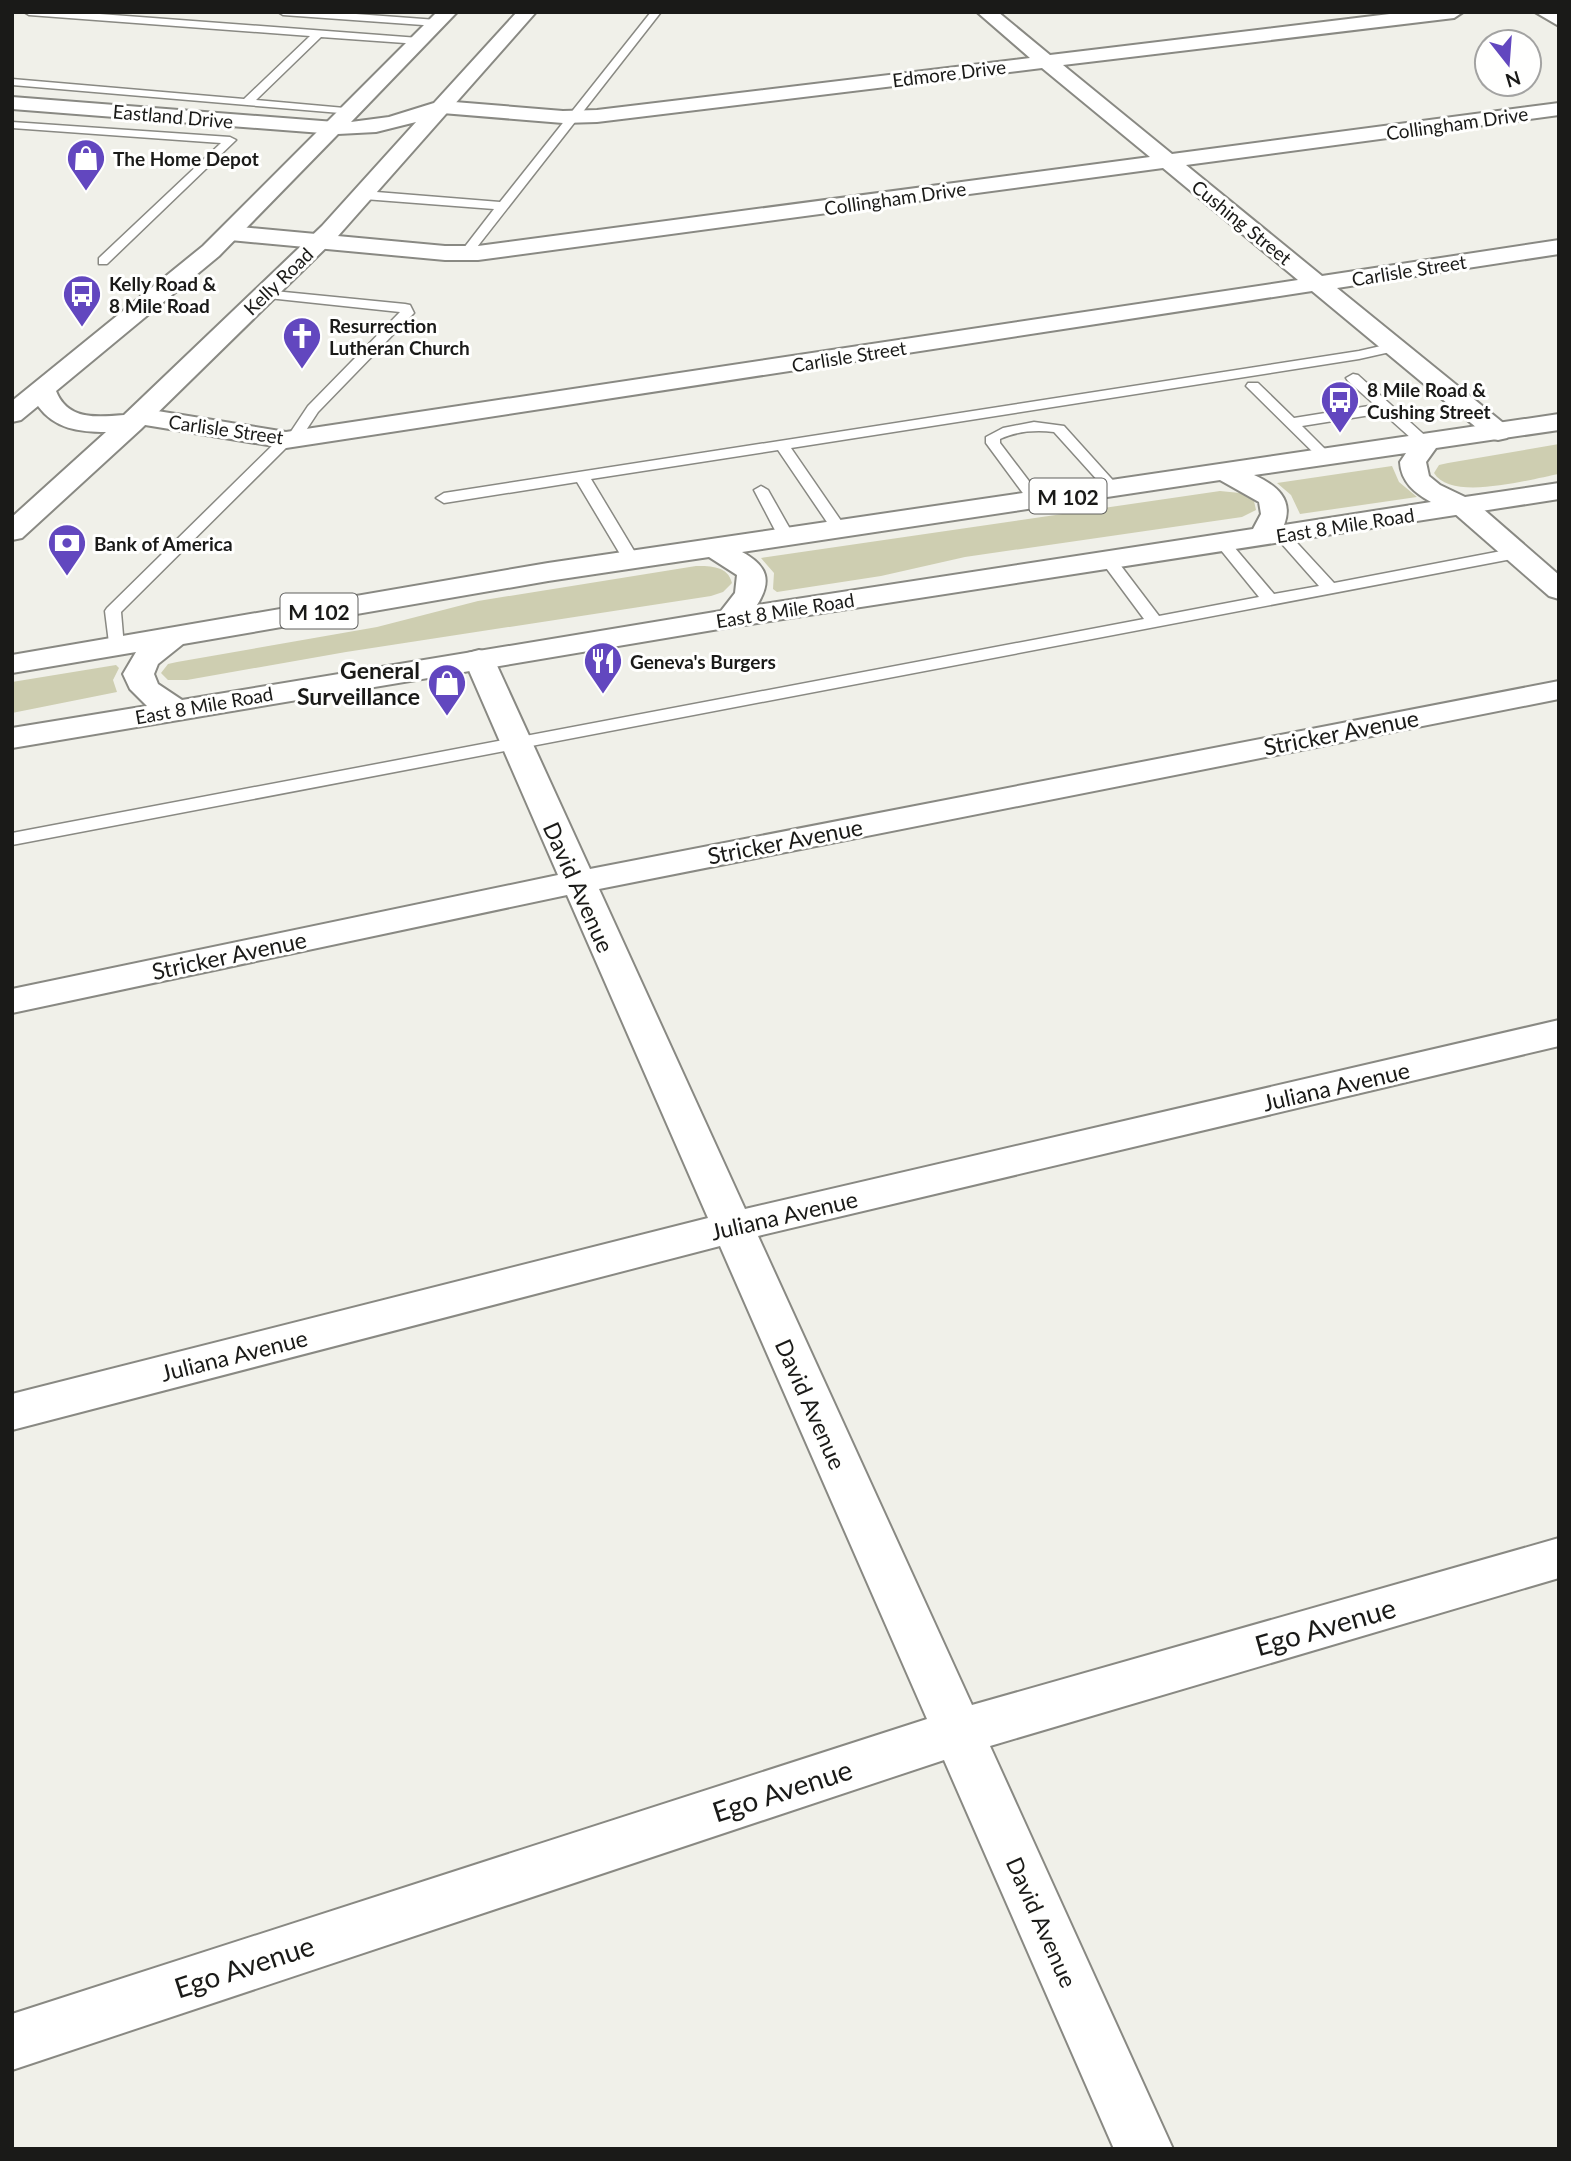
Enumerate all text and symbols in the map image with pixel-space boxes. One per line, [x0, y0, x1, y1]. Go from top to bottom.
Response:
north arrow [1473, 28, 1543, 98]
street label: Edmore Drive [891, 55, 1007, 91]
text: N [1503, 67, 1523, 93]
street label: Eastland Drive [112, 99, 234, 133]
street label: Collingham Drive [1385, 102, 1529, 144]
shop icon: The Home Depot [65, 137, 107, 192]
place label: The Home Depot [113, 147, 259, 170]
street label: Cushing Street [1187, 175, 1297, 269]
street label: Collingham Drive [823, 177, 967, 219]
street label: Kelly Road [239, 242, 317, 320]
street label: Carlisle Street [1350, 250, 1468, 290]
place label: Kelly Road & 8 Mile Road [109, 272, 217, 317]
bus stop icon: Kelly Road & 8 Mile Road [61, 273, 103, 328]
place label: Resurrection Lutheran Church [329, 314, 470, 359]
church icon: Resurrection Lutheran Church [281, 315, 323, 370]
street label: Carlisle Street [790, 336, 908, 376]
place label: 8 Mile Road & Cushing Street [1367, 378, 1491, 423]
bus stop icon: 8 Mile Road & Cushing Street [1319, 379, 1361, 434]
street label: Carlisle Street [167, 410, 285, 448]
road number: M 102 [1030, 478, 1106, 514]
street label: East 8 Mile Road [1274, 503, 1416, 547]
bank icon: Bank of America [46, 522, 88, 577]
place label: Bank of America [94, 532, 233, 555]
street label: East 8 Mile Road [714, 588, 856, 632]
road number: M 102 [280, 594, 358, 628]
restaurant icon: Geneva's Burgers [582, 640, 624, 695]
place label: Geneva's Burgers [630, 650, 776, 673]
place label: General Surveillance [297, 656, 420, 710]
shop icon: General Surveillance [426, 662, 468, 717]
street label: East 8 Mile Road [133, 682, 275, 728]
street label: Stricker Avenue [1261, 703, 1421, 761]
street label: Stricker Avenue [705, 812, 865, 870]
street label: David Avenue [538, 817, 620, 957]
street label: Stricker Avenue [149, 925, 309, 985]
street label: Juliana Avenue [1260, 1055, 1412, 1117]
street label: Juliana Avenue [708, 1184, 860, 1246]
street label: Juliana Avenue [158, 1323, 310, 1387]
street label: David Avenue [770, 1334, 852, 1474]
street label: Ego Avenue [1251, 1590, 1399, 1662]
street label: Ego Avenue [708, 1751, 856, 1829]
street label: David Avenue [1001, 1852, 1083, 1992]
street label: Ego Avenue [170, 1927, 318, 2005]

